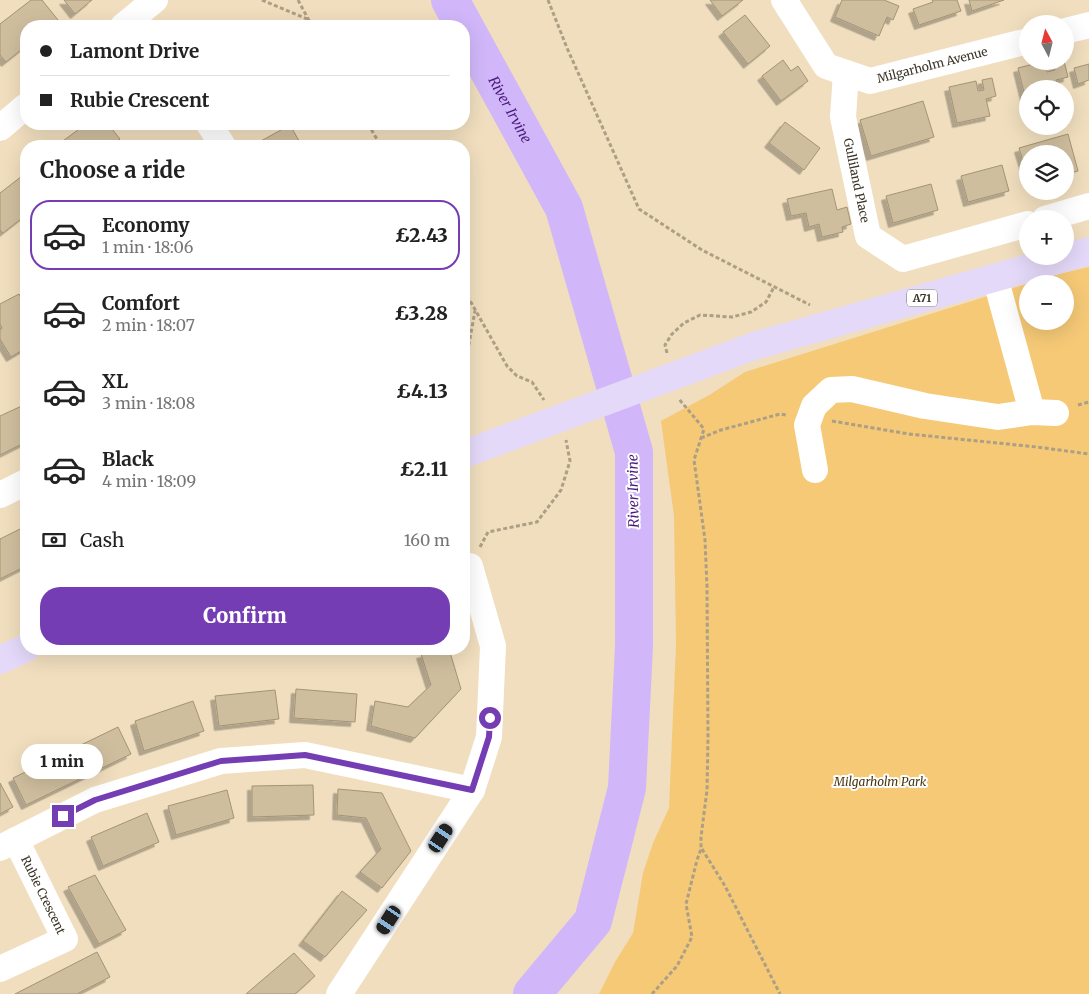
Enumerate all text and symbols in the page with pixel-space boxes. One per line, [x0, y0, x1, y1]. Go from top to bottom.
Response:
north arrow [1019, 15, 1074, 70]
map controls [1019, 15, 1074, 330]
text: Lamont Drive [70, 39, 199, 63]
street label: Milgarholm Avenue [875, 44, 989, 86]
water label: River Irvine [484, 73, 536, 146]
button: locate [1019, 80, 1074, 135]
text: Rubie Crescent [70, 88, 209, 112]
street label: Gulliland Place [841, 137, 873, 224]
button: layers [1019, 145, 1074, 200]
text: Choose a ride [40, 156, 185, 184]
button: + [1019, 210, 1074, 265]
icon: car [42, 213, 87, 258]
text: Economy [102, 213, 190, 237]
text: £2.43 [395, 223, 448, 247]
text: 1 min · 18:06 [102, 237, 194, 257]
button: − [1019, 275, 1074, 330]
road number: A71 [907, 290, 937, 306]
icon: car [42, 291, 87, 336]
text: Comfort [102, 291, 180, 315]
text: £3.28 [394, 301, 448, 325]
text: 2 min · 18:07 [102, 315, 195, 335]
icon: car [42, 369, 87, 414]
text: XL [102, 369, 128, 393]
text: £4.13 [396, 379, 448, 403]
text: 3 min · 18:08 [102, 393, 195, 413]
icon: car [42, 447, 87, 492]
text: Black [102, 447, 154, 471]
water label: River Irvine [623, 454, 643, 528]
text: £2.11 [400, 457, 448, 481]
text: 4 min · 18:09 [102, 471, 196, 491]
icon: cash [40, 526, 68, 554]
text: Cash [80, 528, 124, 552]
text: 160 m [404, 530, 450, 550]
button: Confirm [40, 587, 450, 645]
route start [479, 707, 501, 729]
callout: 1 min [22, 744, 104, 778]
text: 1 min [40, 751, 84, 771]
park label: Milgarholm Park [833, 774, 927, 789]
route end [52, 805, 74, 827]
car [426, 821, 455, 855]
street label: Rubie Crescent [18, 853, 69, 937]
car [374, 903, 403, 937]

